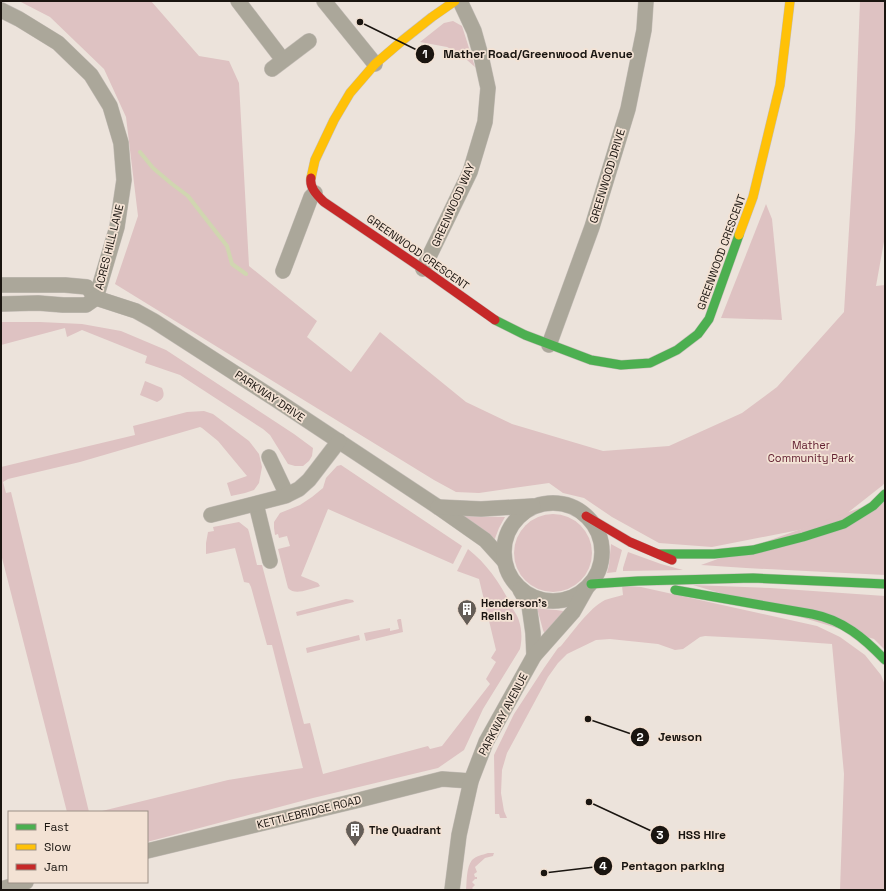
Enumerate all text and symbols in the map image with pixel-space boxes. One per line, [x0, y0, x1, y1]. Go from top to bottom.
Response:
callout: Mather Road/Greenwood Avenue [415, 42, 641, 66]
text: 1 [422, 46, 428, 62]
text: Mather Road/Greenwood Avenue [443, 46, 633, 62]
street label: GREENWOOD DRIVE [586, 127, 628, 225]
street label: GREENWOOD WAY [428, 161, 478, 249]
street label: GREENWOOD CRESCENT [694, 192, 749, 312]
street label: ACRES HILL LANE [92, 203, 126, 291]
street label: GREENWOOD CRESCENT [364, 211, 472, 293]
street label: PARKWAY DRIVE [232, 367, 308, 425]
park label: Mather Community Park [768, 438, 854, 465]
place label: Henderson's Relish [481, 596, 547, 623]
building icon: Henderson's Relish [456, 598, 478, 626]
street label: PARKWAY AVENUE [475, 670, 531, 758]
callout: Jewson [630, 725, 710, 749]
text: 2 [636, 729, 644, 745]
text: Jewson [658, 729, 702, 745]
street label: KETTLEBRIDGE ROAD [255, 792, 363, 832]
legend [8, 811, 148, 883]
text: Fast [44, 819, 69, 835]
building icon: The Quadrant [344, 819, 366, 847]
place label: The Quadrant [369, 823, 441, 837]
callout: HSS Hire [650, 823, 734, 847]
text: 3 [656, 827, 664, 843]
text: HSS Hire [678, 827, 726, 843]
text: Slow [44, 839, 71, 855]
callout: Pentagon parking [593, 854, 732, 878]
text: 4 [599, 858, 607, 874]
text: Pentagon parking [621, 858, 725, 874]
text: Jam [44, 859, 68, 875]

